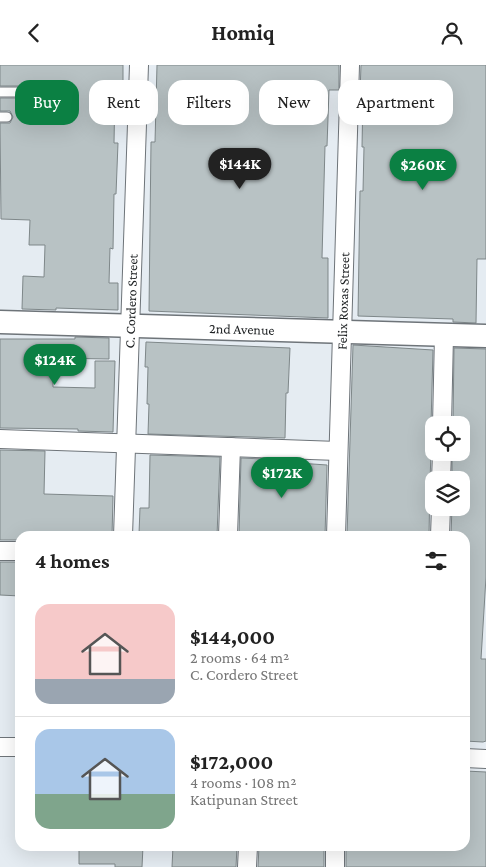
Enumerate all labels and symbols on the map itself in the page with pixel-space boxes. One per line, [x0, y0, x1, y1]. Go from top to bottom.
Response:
pin: $144K [205, 147, 275, 190]
pin: $260K [388, 149, 458, 191]
street label: Felix Roxas Street [334, 252, 352, 350]
street label: C. Cordero Street [121, 253, 141, 349]
street label: 2nd Avenue [209, 320, 275, 338]
pin: $124K [20, 343, 90, 386]
pin: $172K [247, 457, 317, 499]

